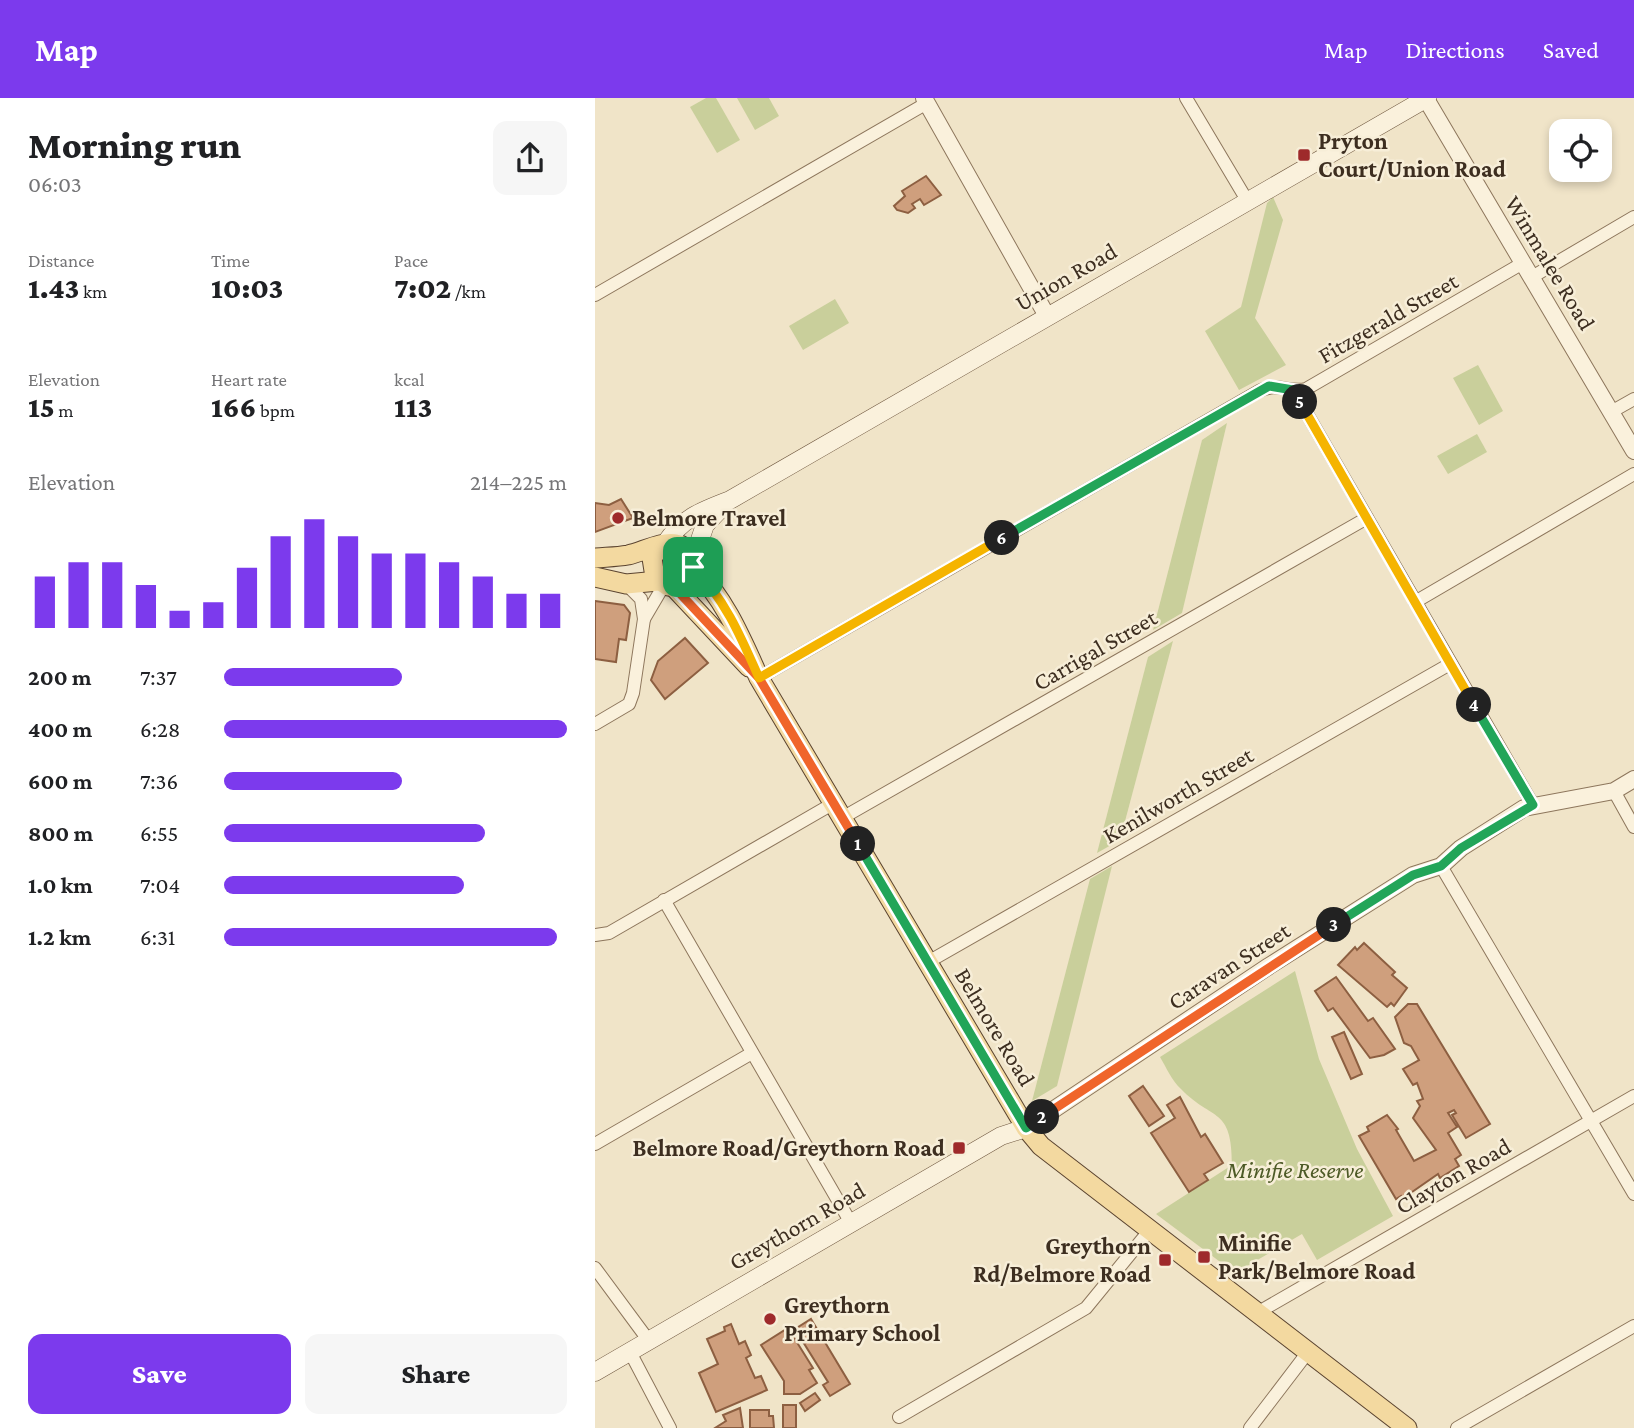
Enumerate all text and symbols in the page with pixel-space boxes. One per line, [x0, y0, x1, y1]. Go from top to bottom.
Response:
text: Map [35, 31, 98, 68]
text: Map [1324, 36, 1368, 63]
text: Directions [1406, 36, 1505, 63]
text: Saved [1543, 36, 1599, 63]
map controls [1549, 119, 1612, 182]
button: locate [1549, 119, 1612, 182]
button: share [493, 121, 567, 195]
text: Morning run [28, 124, 241, 166]
place label: Pryton Court/Union Road [1318, 127, 1506, 182]
marker: Pryton Court/Union Road [1296, 147, 1312, 163]
text: 06:03 [28, 171, 82, 197]
street label: Winmalee Road [1500, 191, 1601, 335]
street label: Union Road [1010, 237, 1122, 316]
text: Distance [28, 250, 94, 271]
text: Time [211, 250, 250, 271]
text: Pace [394, 250, 428, 271]
street label: Fitzgerald Street [1313, 266, 1463, 368]
text: 1.43 [28, 271, 79, 304]
text: 10:03 [211, 271, 283, 304]
text: 7:02 [394, 271, 451, 304]
text: km [79, 281, 107, 302]
text: /km [451, 281, 486, 302]
text: Elevation [28, 369, 100, 390]
text: Heart rate [211, 369, 287, 390]
text: kcal [394, 369, 425, 390]
pin: 5 [1283, 384, 1317, 420]
text: 15 [28, 390, 55, 423]
text: 166 [211, 390, 256, 423]
text: 113 [394, 390, 432, 423]
text: 5 [1295, 391, 1304, 412]
text: m [55, 400, 74, 421]
text: bpm [256, 400, 295, 421]
text: Elevation [28, 469, 115, 495]
text: 214–225 m [470, 469, 567, 495]
place label: Belmore Travel [632, 504, 786, 531]
marker: Belmore Travel [610, 510, 626, 526]
pin: 6 [985, 520, 1019, 556]
text: 6 [996, 527, 1007, 548]
pin [663, 537, 723, 597]
icon: arrive [674, 548, 712, 586]
street label: Carrigal Street [1028, 603, 1162, 696]
text: 200 m [28, 664, 92, 690]
text: 7:37 [140, 664, 177, 690]
pin: 4 [1457, 688, 1491, 722]
text: 4 [1468, 694, 1479, 715]
text: 400 m [28, 716, 92, 742]
text: 6:28 [140, 716, 180, 742]
street label: Kenilworth Street [1098, 740, 1259, 849]
text: 600 m [28, 768, 92, 794]
text: 7:36 [140, 768, 178, 794]
text: 800 m [28, 820, 93, 846]
text: 6:55 [140, 820, 178, 846]
pin: 1 [841, 826, 875, 862]
text: 1 [854, 833, 861, 854]
text: 1.0 km [28, 872, 93, 898]
text: 7:04 [140, 872, 180, 898]
pin: 3 [1317, 908, 1351, 942]
text: 3 [1329, 914, 1338, 935]
street label: Caravan Street [1163, 916, 1296, 1015]
text: 1.2 km [28, 924, 91, 950]
text: 6:31 [140, 924, 176, 950]
street label: Belmore Road [950, 963, 1041, 1091]
pin: 2 [1025, 1100, 1059, 1134]
text: 2 [1037, 1106, 1046, 1127]
street label: Clayton Road [1390, 1132, 1515, 1219]
place label: Belmore Road/Greythorn Road [632, 1134, 945, 1161]
marker: Belmore Road/Greythorn Road [951, 1140, 967, 1156]
park label: Minifie Reserve [1226, 1156, 1363, 1183]
street label: Greythorn Road [724, 1176, 870, 1275]
place label: Minifie Park/Belmore Road [1218, 1229, 1415, 1284]
place label: Greythorn Rd/Belmore Road [973, 1232, 1151, 1287]
marker: Minifie Park/Belmore Road [1196, 1249, 1212, 1265]
marker: Greythorn Rd/Belmore Road [1157, 1252, 1173, 1268]
place label: Greythorn Primary School [784, 1291, 940, 1346]
marker: Greythorn Primary School [762, 1311, 778, 1327]
button: Save [28, 1334, 291, 1414]
button: Share [305, 1334, 567, 1414]

